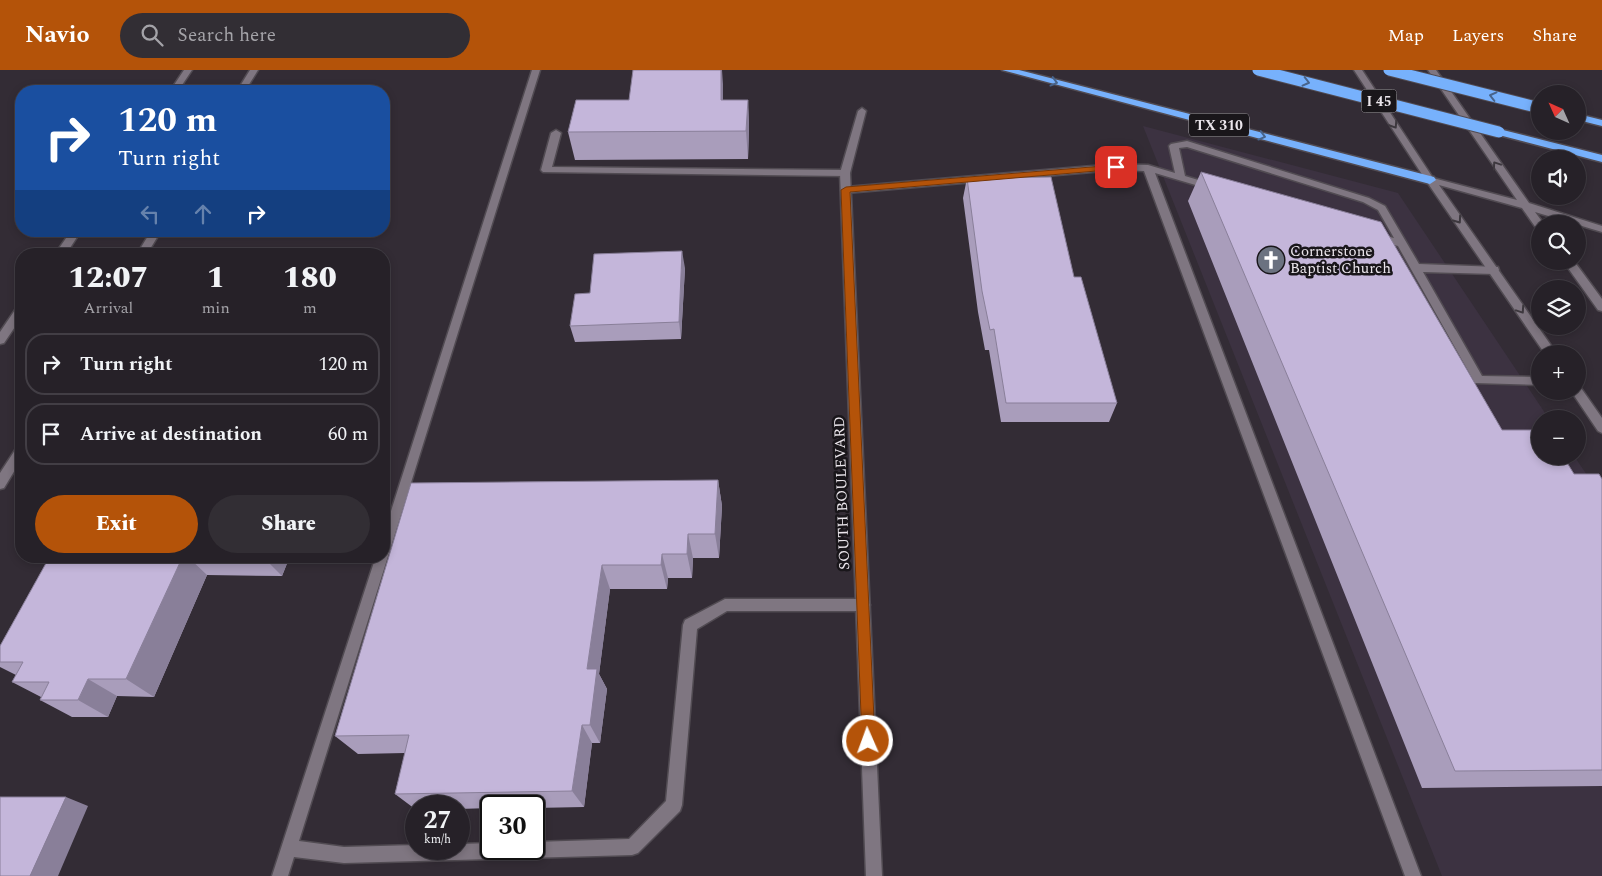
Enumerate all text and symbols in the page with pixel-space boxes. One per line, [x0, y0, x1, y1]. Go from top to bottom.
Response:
search box [120, 13, 470, 58]
text: Navio [25, 17, 90, 53]
icon: search [138, 21, 166, 49]
text: Search here [178, 21, 276, 50]
text: Map [1388, 22, 1424, 49]
text: Layers [1452, 22, 1504, 49]
text: Share [1532, 22, 1577, 49]
one-way arrow [1050, 76, 1059, 87]
one-way arrow [1301, 76, 1310, 87]
north arrow [1531, 85, 1586, 140]
map controls [1531, 85, 1586, 465]
road number: I 45 [1362, 90, 1396, 112]
one-way arrow [1488, 91, 1497, 102]
text: 120 m [118, 94, 217, 147]
icon: right [35, 105, 100, 170]
road number: TX 310 [1189, 114, 1249, 136]
one-way arrow [1388, 120, 1397, 129]
one-way arrow [1258, 131, 1266, 141]
text: Turn right [118, 142, 220, 175]
pin [1095, 146, 1137, 188]
button: sound [1531, 150, 1586, 205]
icon: arrive [1102, 153, 1130, 181]
one-way arrow [1493, 161, 1502, 170]
icon: left [136, 200, 164, 228]
icon: ahead [189, 200, 217, 228]
icon: right [242, 200, 270, 228]
one-way arrow [1453, 214, 1461, 223]
button: search [1531, 215, 1586, 270]
place label: Cornerstone Baptist Church [1290, 240, 1391, 280]
church icon: Cornerstone Baptist Church [1256, 245, 1286, 275]
text: 12:07 [68, 255, 149, 301]
text: 1 [207, 255, 225, 301]
text: 180 [283, 255, 337, 301]
button: layers [1531, 280, 1586, 335]
text: Arrival [83, 296, 133, 320]
text: min [202, 296, 230, 320]
text: m [303, 296, 317, 320]
one-way arrow [1515, 304, 1524, 314]
button: + [1531, 345, 1586, 400]
icon: right [37, 350, 65, 378]
text: Turn right [80, 350, 173, 379]
text: 120 m [318, 350, 368, 379]
button: − [1531, 410, 1586, 465]
street label: SOUTH BOULEVARD [828, 416, 856, 570]
icon: arrive [37, 420, 65, 448]
text: Arrive at destination [80, 420, 262, 449]
text: 60 m [328, 420, 368, 449]
button: Exit [35, 495, 198, 553]
button: Share [208, 495, 370, 553]
position arrow [841, 714, 893, 766]
speed limit sign: 30 [480, 795, 545, 860]
text: 27 [423, 802, 452, 840]
text: km/h [424, 830, 451, 849]

